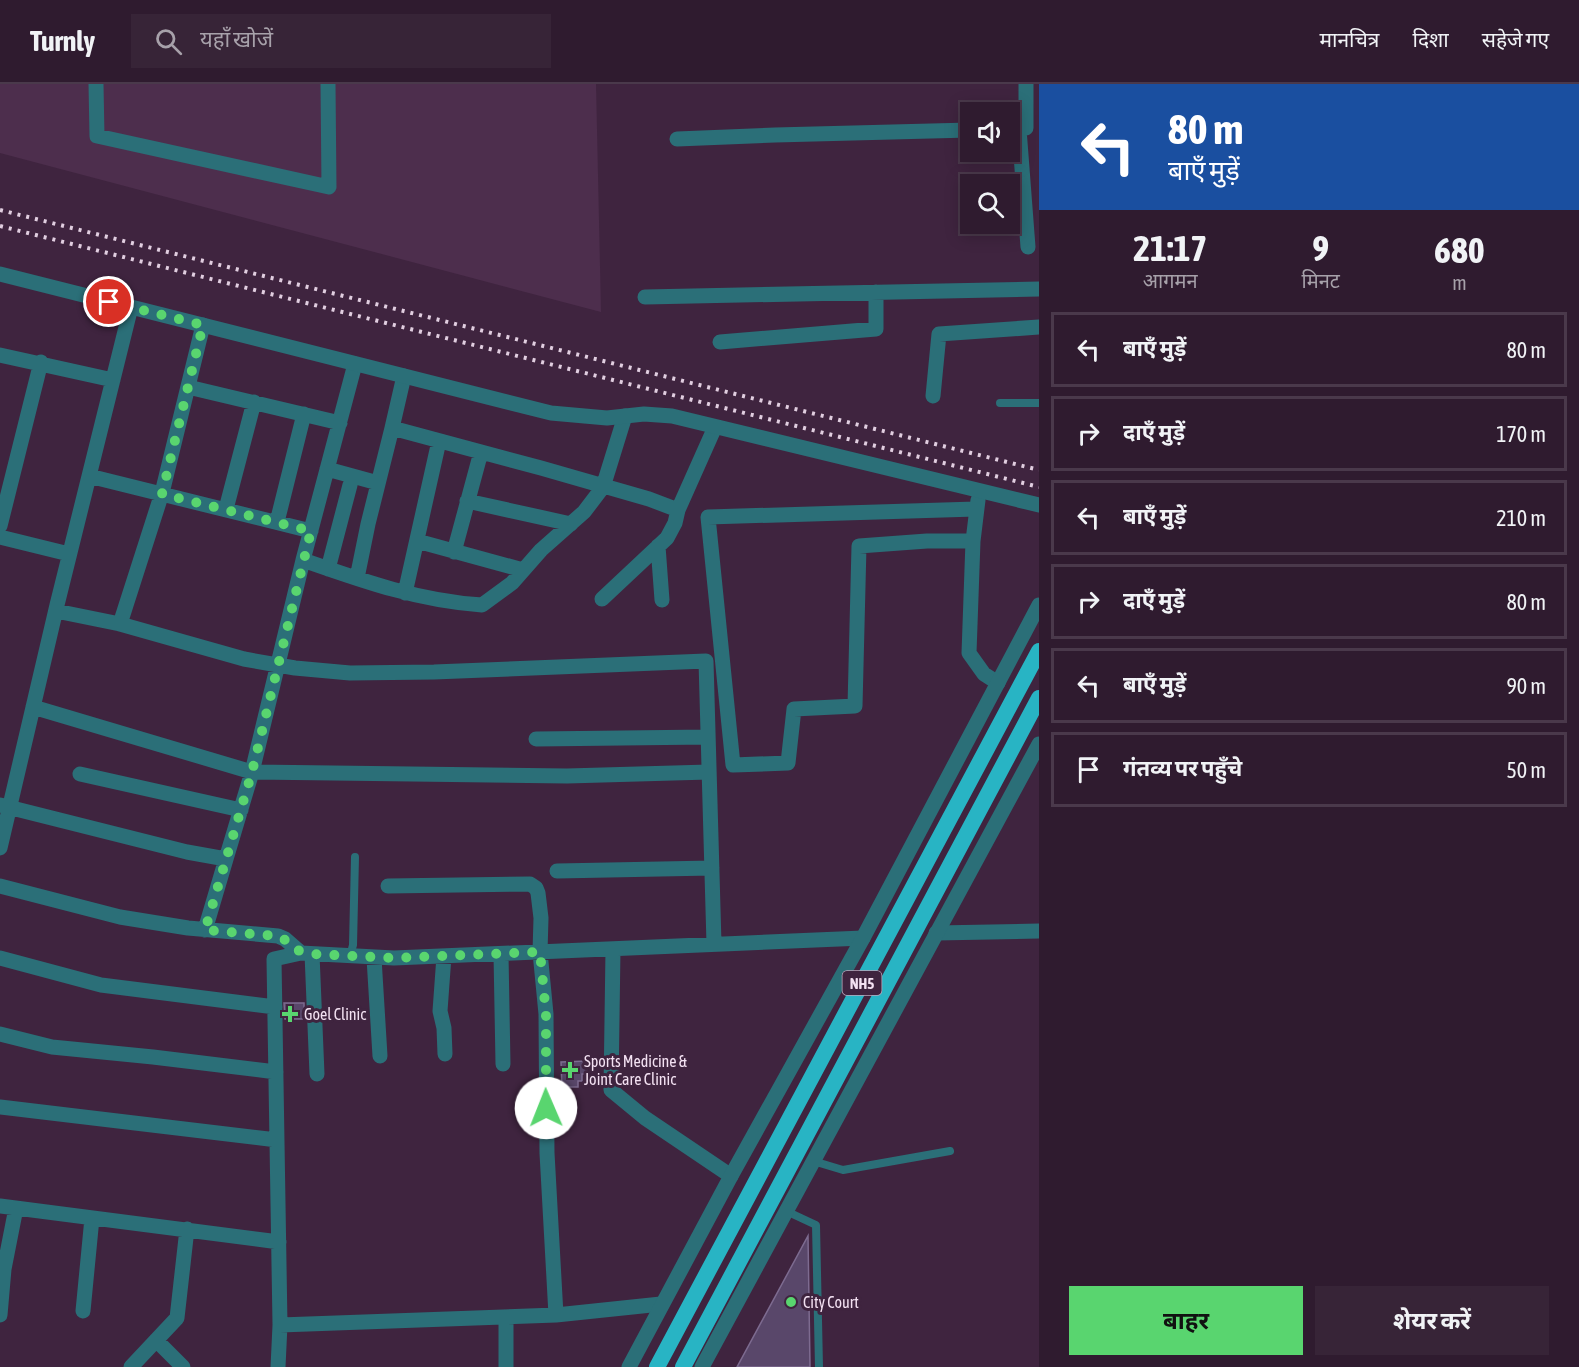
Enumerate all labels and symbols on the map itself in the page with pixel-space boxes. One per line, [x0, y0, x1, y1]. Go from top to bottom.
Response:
pin [83, 276, 134, 327]
road number: NH5 [842, 971, 882, 995]
marker: Goel Clinic [281, 1005, 299, 1023]
place label: Goel Clinic [304, 1005, 366, 1023]
place label: Sports Medicine & Joint Care Clinic [584, 1052, 688, 1088]
marker: Sports Medicine & Joint Care Clinic [561, 1061, 579, 1079]
position arrow [514, 1076, 578, 1140]
place label: City Court [803, 1293, 859, 1312]
marker: City Court [784, 1295, 798, 1309]

